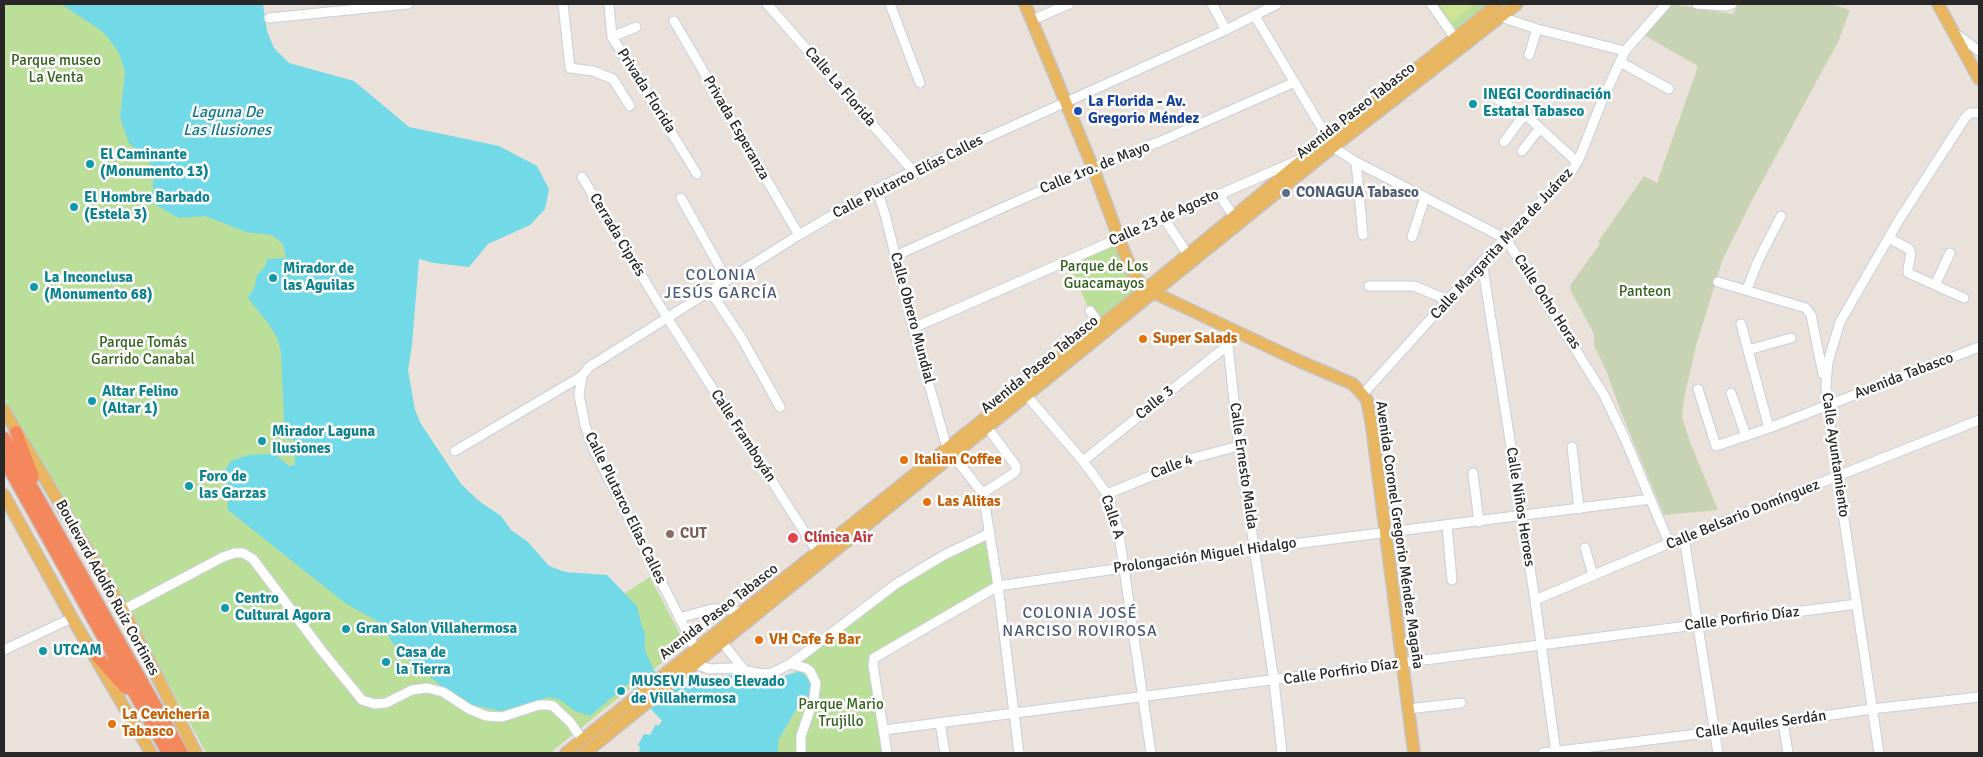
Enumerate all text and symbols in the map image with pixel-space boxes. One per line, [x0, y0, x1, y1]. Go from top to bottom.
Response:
street label: Calle La Florida [800, 43, 880, 131]
street label: Privada Florida [613, 45, 679, 137]
park label: Parque museo La Venta [11, 52, 101, 87]
street label: Avenida Paseo Tabasco [1293, 59, 1419, 163]
street label: Privada Esperanza [699, 73, 773, 183]
place label: INEGI Coordinación Estatal Tabasco [1483, 86, 1611, 121]
place label: La Florida - Av. Gregorio Méndez [1088, 93, 1199, 128]
marker: INEGI Coordinación Estatal Tabasco [1467, 98, 1479, 110]
water label: Laguna De Las Ilusiones [183, 103, 271, 141]
marker: La Florida - Av. Gregorio Méndez [1072, 105, 1084, 117]
street label: Calle Plutarco Elías Calles [830, 131, 986, 223]
street label: Calle 1ro. de Mayo [1037, 138, 1153, 198]
place label: El Caminante (Monumento 13) [100, 146, 209, 181]
marker: El Caminante (Monumento 13) [84, 158, 96, 170]
street label: Calle Margarita Maza de Juárez [1427, 165, 1577, 323]
place label: CONAGUA Tabasco [1296, 184, 1419, 202]
street label: Calle 23 de Agosto [1106, 186, 1222, 250]
marker: CONAGUA Tabasco [1280, 187, 1292, 199]
place label: El Hombre Barbado (Estela 3) [84, 189, 210, 224]
street label: Cerrada Ciprés [585, 190, 649, 280]
marker: El Hombre Barbado (Estela 3) [68, 201, 80, 213]
street label: Calle Obrero Mundial [886, 250, 938, 386]
street label: Calle Ocho Horas [1510, 251, 1584, 353]
park label: Parque de Los Guacamayos [1060, 258, 1148, 293]
place label: Mirador de las Aguilas [283, 260, 355, 295]
district label: COLONIA JESÚS GARCÍA [663, 266, 779, 304]
place label: La Inconclusa (Monumento 68) [44, 269, 153, 304]
marker: Mirador de las Aguilas [267, 272, 279, 284]
marker: La Inconclusa (Monumento 68) [28, 281, 40, 293]
park label: Panteon [1619, 283, 1671, 301]
street label: Avenida Paseo Tabasco [978, 312, 1102, 418]
place label: Super Salads [1153, 330, 1238, 348]
marker: Super Salads [1137, 333, 1149, 345]
park label: Parque Tomás Garrido Canabal [91, 334, 195, 369]
street label: Avenida Tabasco [1852, 349, 1956, 403]
street label: Calle 3 [1132, 382, 1178, 424]
place label: Altar Felino (Altar 1) [102, 383, 178, 418]
street label: Calle Framboyán [706, 386, 780, 486]
street label: Calle Ayuntamiento [1817, 392, 1853, 518]
marker: Altar Felino (Altar 1) [86, 395, 98, 407]
street label: Avenida Coronel Gregorio Méndez Magaña [1371, 400, 1427, 670]
street label: Calle Ernesto Malda [1225, 401, 1261, 531]
place label: Mirador Laguna Ilusiones [272, 423, 375, 458]
street label: Calle Plutarco Elías Calles [580, 429, 670, 587]
marker: Mirador Laguna Ilusiones [256, 435, 268, 447]
street label: Calle Niños Heroes [1502, 446, 1538, 568]
place label: Italian Coffee [914, 451, 1002, 469]
street label: Calle 4 [1148, 451, 1196, 483]
marker: Italian Coffee [898, 454, 910, 466]
place label: Foro de las Garzas [199, 468, 266, 503]
street label: Calle Belsario Domínguez [1664, 476, 1822, 554]
marker: Foro de las Garzas [183, 480, 195, 492]
place label: Las Alitas [937, 493, 1001, 511]
street label: Calle A [1096, 493, 1128, 541]
marker: Las Alitas [921, 496, 933, 508]
street label: Boulevard Adolfo Ruíz Cortines [51, 497, 163, 679]
place label: CUT [680, 525, 707, 543]
marker: CUT [664, 528, 676, 540]
place label: Clínica Air [804, 529, 873, 547]
marker: Clínica Air [786, 531, 800, 545]
street label: Prolongación Miguel Hidalgo [1112, 534, 1298, 578]
street label: Avenida Paseo Tabasco [656, 560, 782, 664]
place label: Centro Cultural Agora [235, 590, 331, 625]
marker: Centro Cultural Agora [219, 602, 231, 614]
street label: Calle Porfirio Díaz [1684, 603, 1800, 635]
district label: COLONIA JOSÉ NARCISO ROVIROSA [1000, 604, 1160, 642]
place label: Gran Salon Villahermosa [356, 620, 517, 638]
marker: Gran Salon Villahermosa [340, 623, 352, 635]
place label: VH Cafe & Bar [769, 631, 861, 649]
marker: VH Cafe & Bar [753, 634, 765, 646]
place label: UTCAM [53, 642, 102, 660]
place label: Casa de la Tierra [396, 644, 451, 679]
marker: UTCAM [37, 645, 49, 657]
street label: Calle Porfirio Díaz [1283, 655, 1399, 689]
marker: Casa de la Tierra [380, 656, 392, 668]
place label: MUSEVI Museo Elevado de Villahermosa [631, 673, 785, 708]
marker: MUSEVI Museo Elevado de Villahermosa [615, 685, 627, 697]
park label: Parque Mario Trujillo [798, 696, 884, 731]
place label: La Cevichería Tabasco [122, 706, 210, 741]
street label: Calle Aquiles Serdán [1695, 707, 1827, 743]
marker: La Cevichería Tabasco [106, 718, 118, 730]

